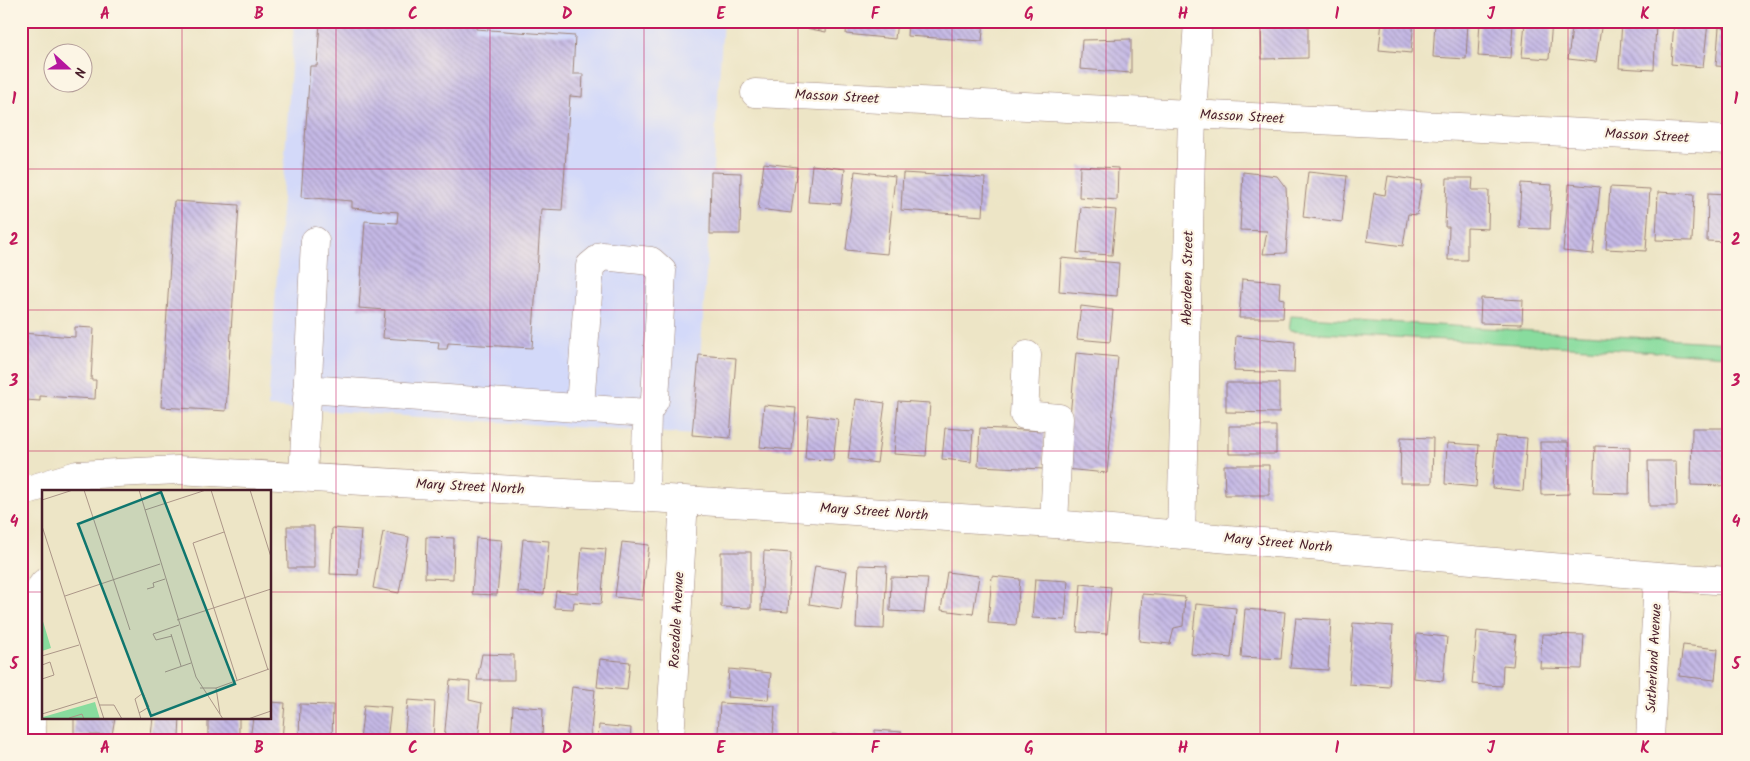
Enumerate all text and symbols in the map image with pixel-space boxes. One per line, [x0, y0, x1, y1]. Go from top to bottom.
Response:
text: A [100, 2, 110, 27]
text: B [254, 2, 264, 27]
text: C [408, 2, 418, 27]
text: D [562, 2, 573, 27]
text: E [717, 2, 727, 27]
text: F [871, 2, 881, 27]
text: G [1024, 2, 1034, 27]
text: H [1178, 2, 1188, 27]
text: I [1335, 2, 1340, 27]
text: J [1487, 2, 1496, 27]
text: K [1640, 2, 1650, 27]
north arrow [42, 42, 92, 92]
text: N [67, 64, 91, 81]
street label: Masson Street [794, 84, 880, 110]
text: 1 [12, 87, 17, 112]
text: 1 [1734, 87, 1739, 112]
street label: Masson Street [1199, 104, 1285, 130]
street label: Masson Street [1604, 123, 1690, 149]
text: 2 [9, 228, 19, 253]
text: 2 [1731, 228, 1741, 253]
street label: Aberdeen Street [1176, 230, 1200, 326]
text: 3 [9, 369, 19, 394]
text: 3 [1731, 369, 1741, 394]
street label: Mary Street North [415, 473, 525, 501]
inset map [42, 490, 271, 718]
street label: Mary Street North [819, 497, 929, 527]
text: 4 [10, 510, 19, 535]
text: 4 [1732, 510, 1741, 535]
street label: Mary Street North [1223, 527, 1333, 559]
street label: Rosedale Avenue [663, 570, 691, 669]
street label: Sutherland Avenue [1640, 602, 1668, 713]
text: 5 [9, 652, 20, 677]
text: 5 [1731, 652, 1742, 677]
text: A [100, 736, 110, 761]
text: B [254, 736, 264, 761]
text: C [408, 736, 418, 761]
text: D [562, 736, 573, 761]
text: E [717, 736, 727, 761]
text: F [871, 736, 881, 761]
text: G [1024, 736, 1034, 761]
text: H [1178, 736, 1188, 761]
text: I [1335, 736, 1340, 761]
text: J [1487, 736, 1496, 761]
text: K [1640, 736, 1650, 761]

